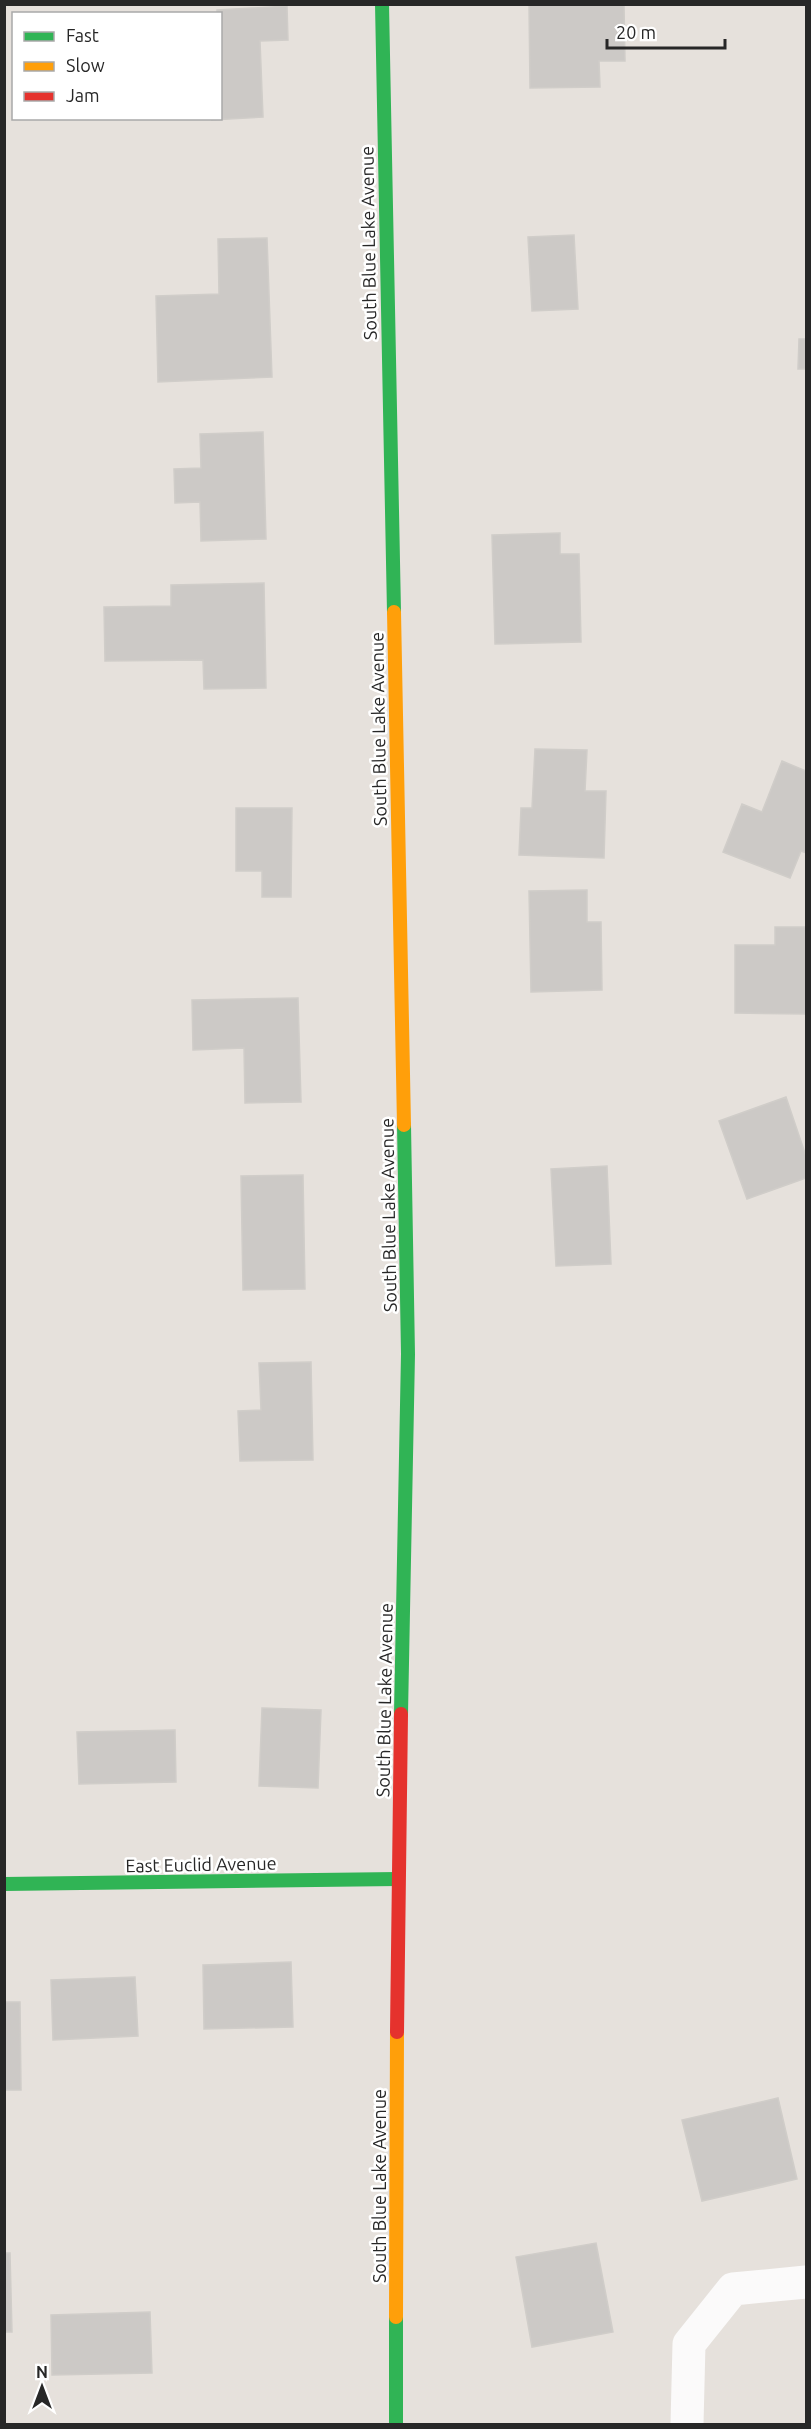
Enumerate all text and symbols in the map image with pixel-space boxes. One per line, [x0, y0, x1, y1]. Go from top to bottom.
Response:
legend [12, 12, 222, 120]
scale bar [607, 12, 726, 50]
text: 20 m [616, 22, 656, 42]
text: Fast [66, 25, 99, 45]
text: Slow [66, 55, 105, 75]
text: Jam [66, 85, 100, 105]
street label: South Blue Lake Avenue [356, 146, 380, 340]
street label: South Blue Lake Avenue [366, 632, 390, 826]
street label: South Blue Lake Avenue [376, 1118, 400, 1312]
street label: South Blue Lake Avenue [372, 1603, 396, 1797]
street label: East Euclid Avenue [125, 1853, 277, 1875]
street label: South Blue Lake Avenue [369, 2089, 389, 2283]
north arrow [12, 2357, 72, 2417]
text: N [36, 2363, 48, 2381]

